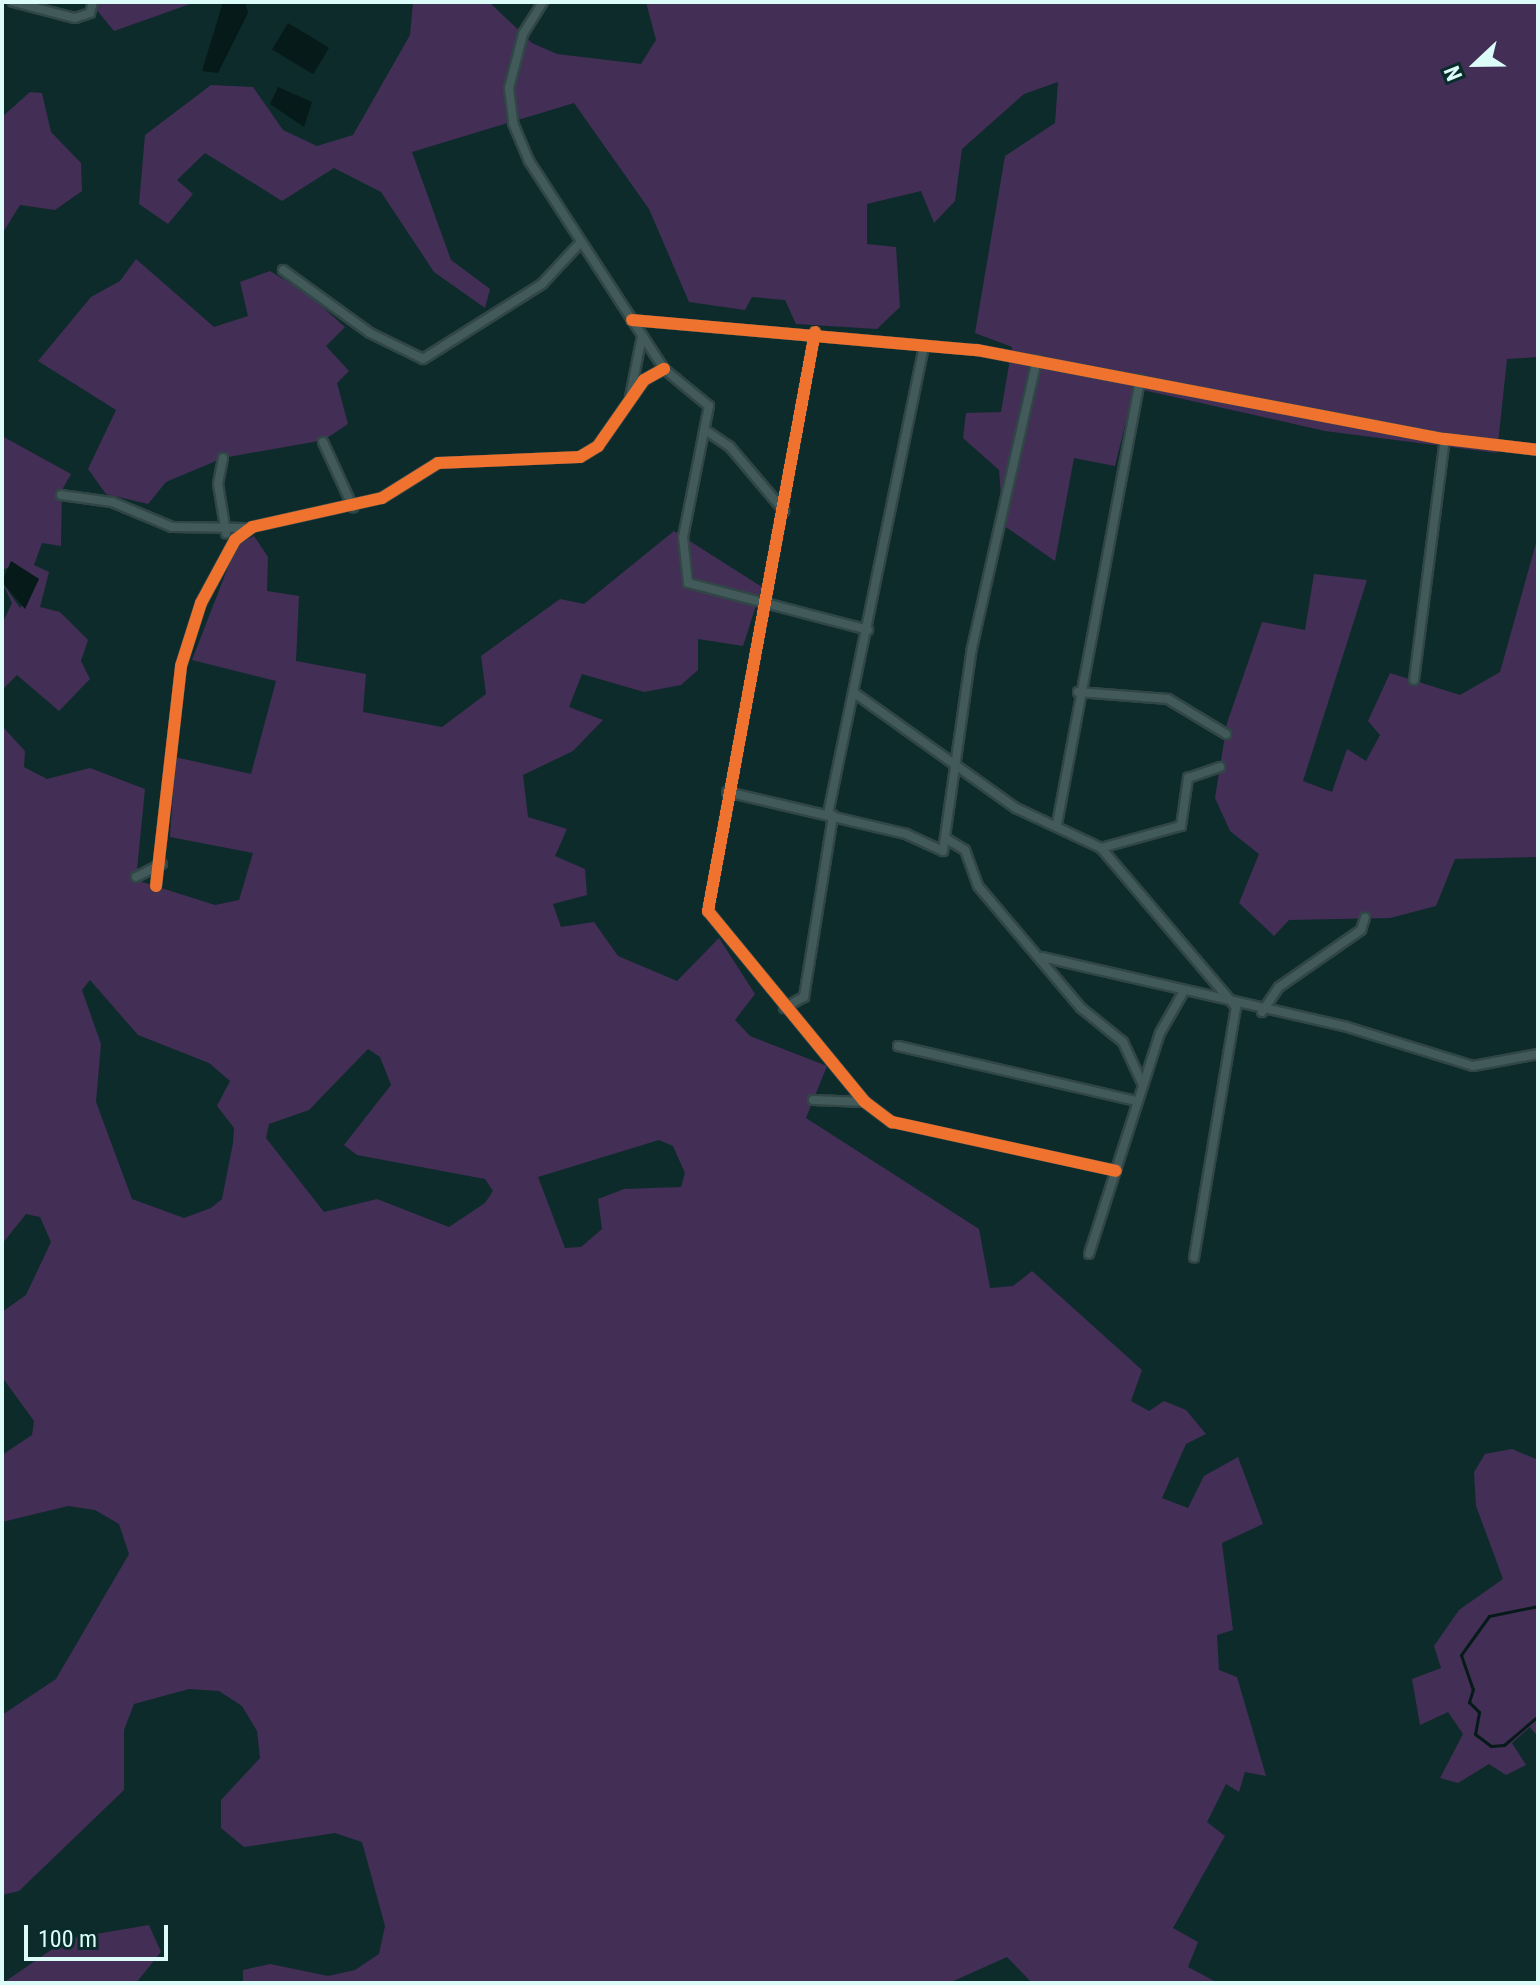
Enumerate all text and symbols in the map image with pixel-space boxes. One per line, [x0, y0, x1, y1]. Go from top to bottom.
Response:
north arrow [1436, 24, 1516, 104]
text: N [1439, 62, 1467, 84]
scale bar [28, 1909, 172, 1959]
text: 100 m [38, 1925, 97, 1953]

